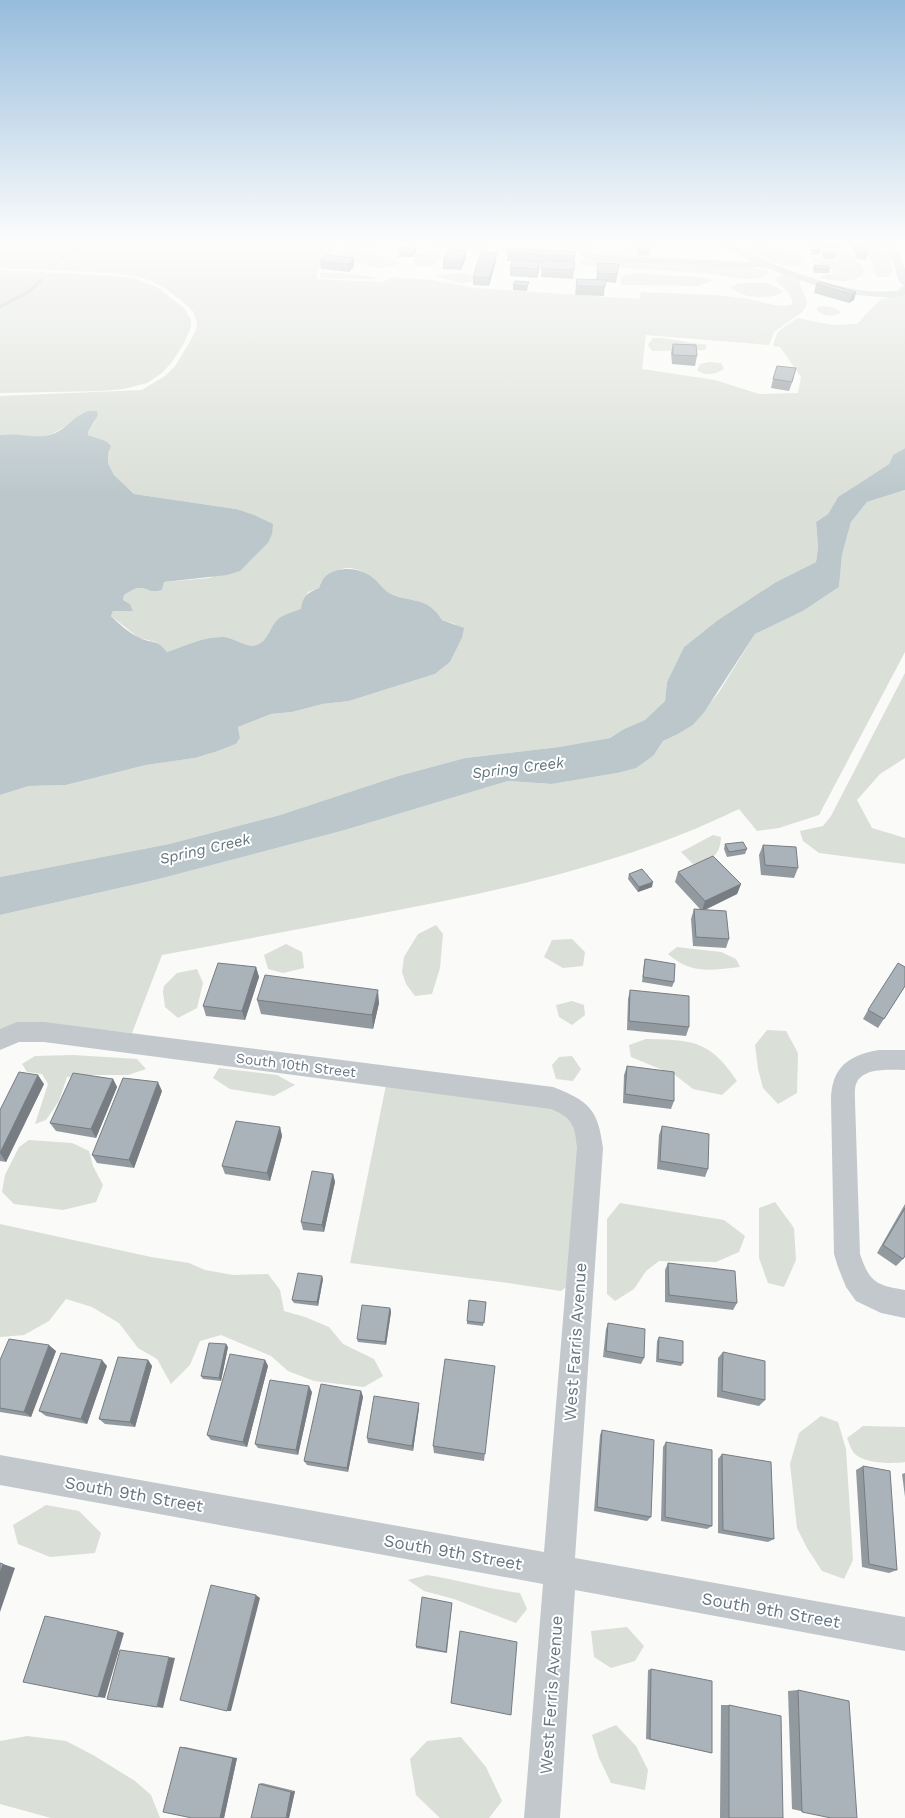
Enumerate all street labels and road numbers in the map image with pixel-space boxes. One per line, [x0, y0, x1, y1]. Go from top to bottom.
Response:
street label: South 10th Street [235, 1050, 357, 1080]
street label: West Farris Avenue [559, 1262, 591, 1422]
street label: South 9th Street [63, 1472, 205, 1516]
street label: South 9th Street [382, 1530, 524, 1574]
street label: South 9th Street [700, 1588, 842, 1632]
street label: West Ferris Avenue [535, 1615, 567, 1775]

